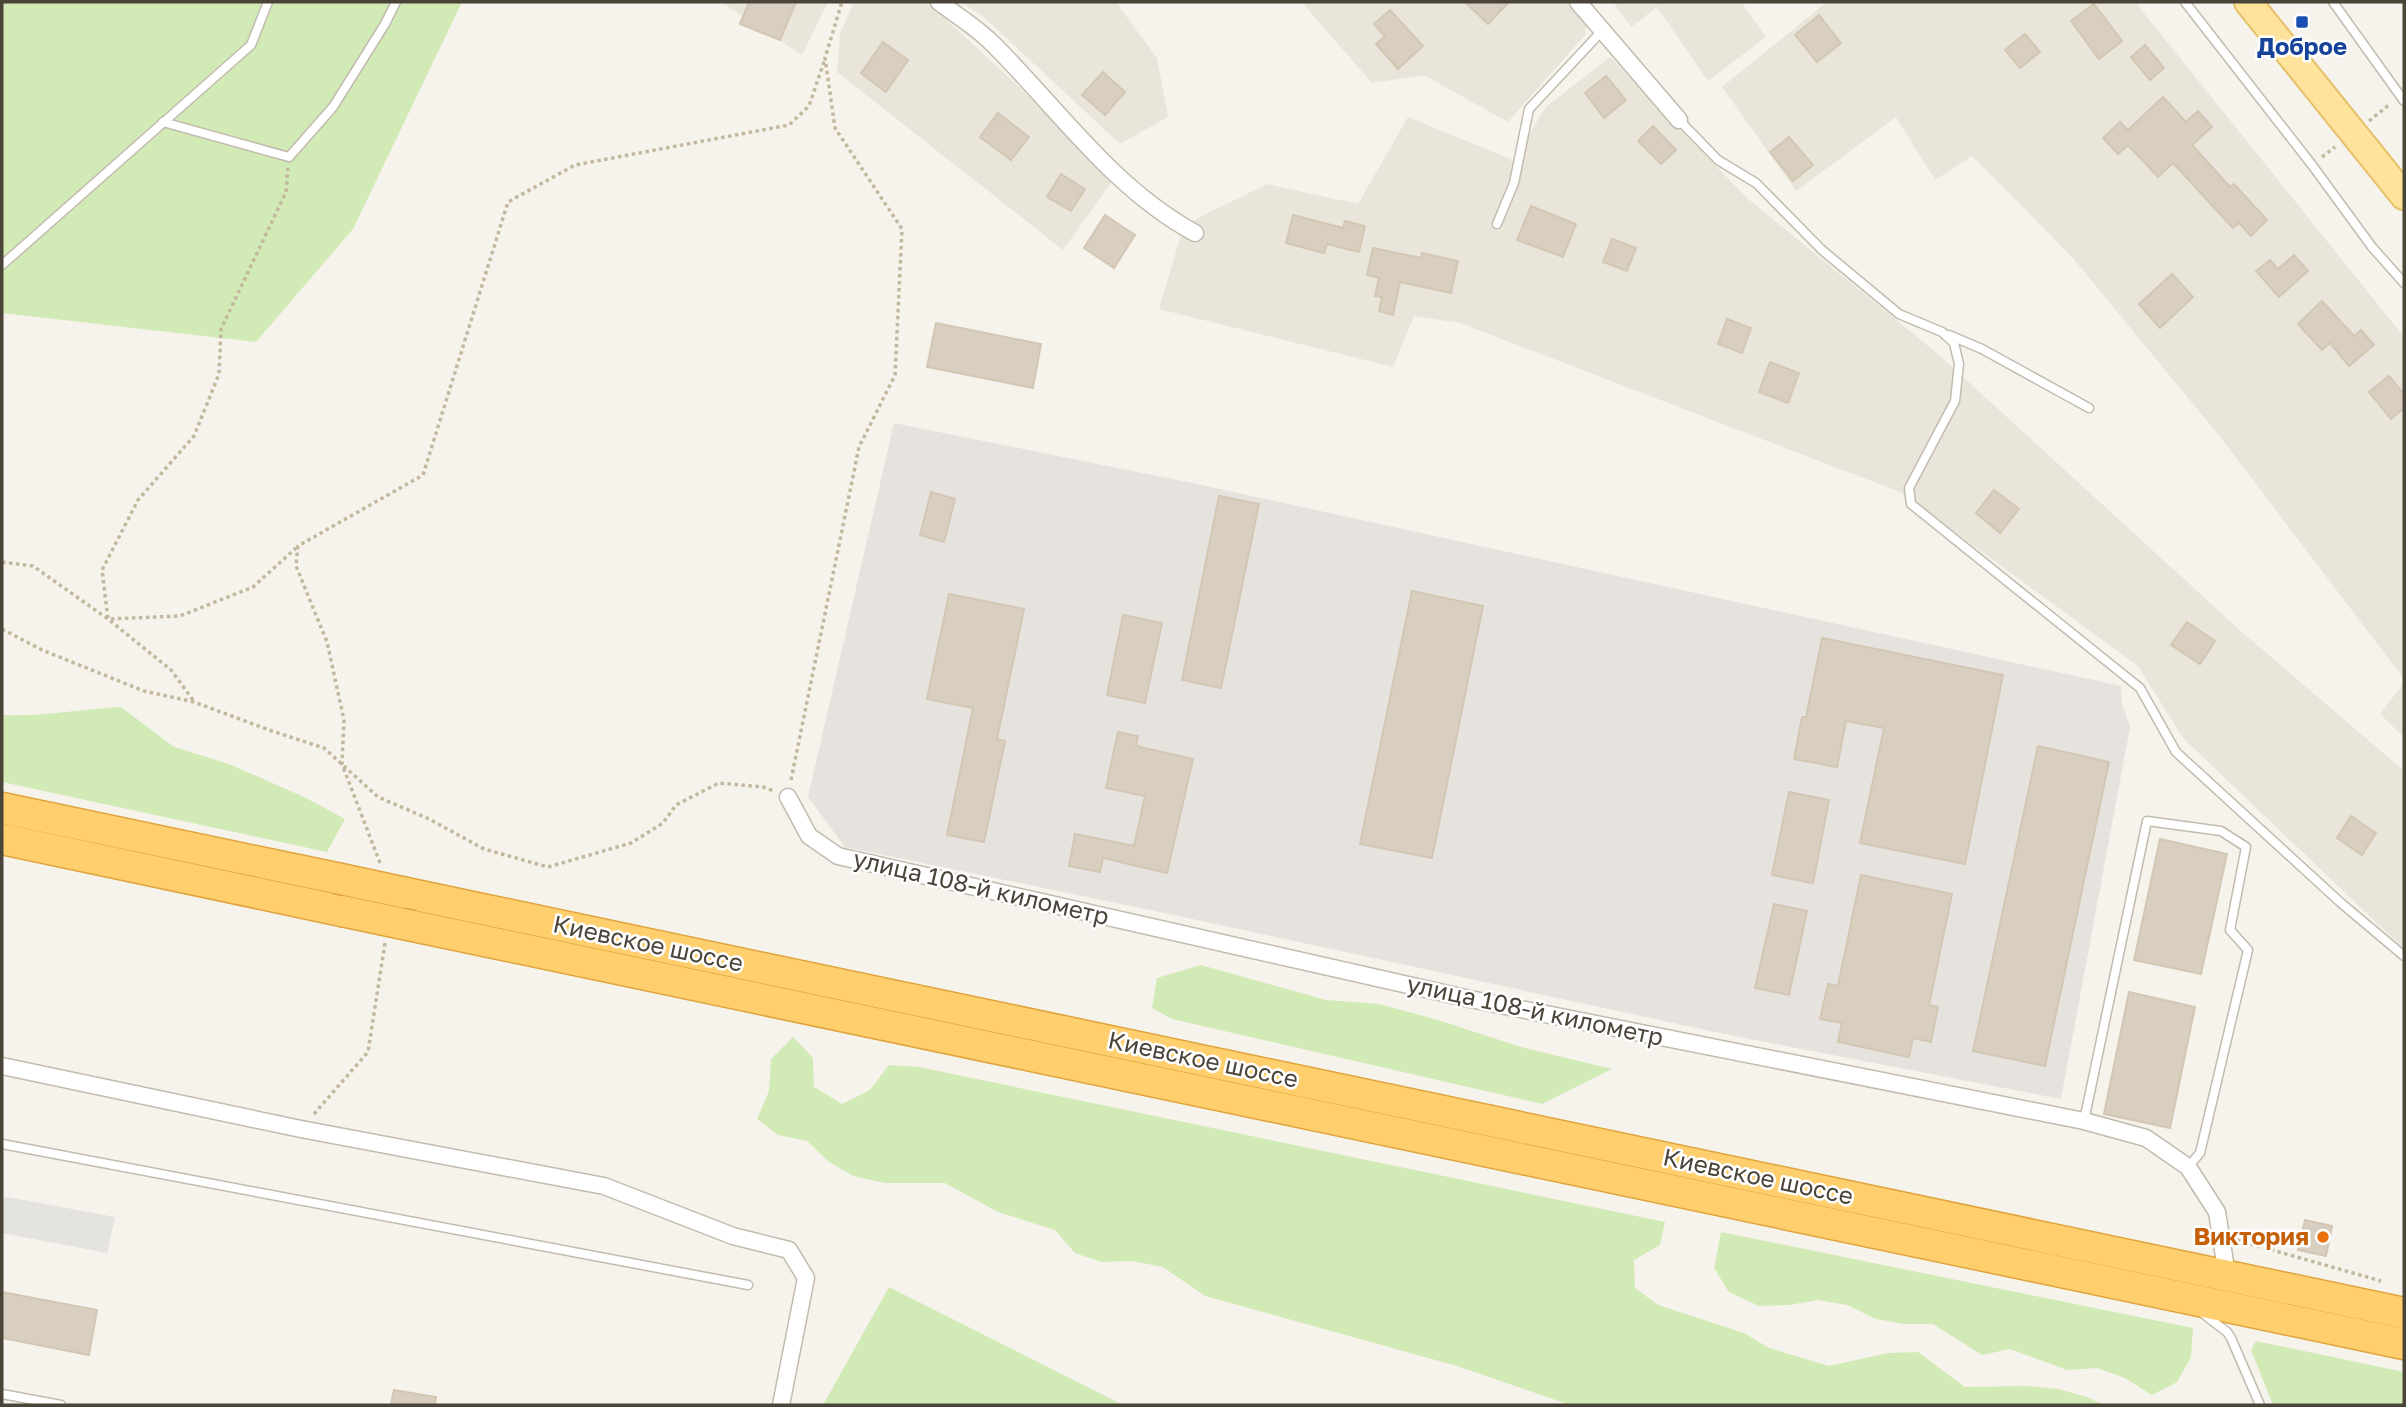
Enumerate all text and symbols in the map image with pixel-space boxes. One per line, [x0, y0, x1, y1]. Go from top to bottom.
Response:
marker: Доброе [2294, 14, 2310, 30]
place label: Доброе [2257, 31, 2347, 60]
street label: улица 108-й километр [851, 843, 1112, 930]
street label: Киевское шоссе [551, 908, 746, 977]
street label: улица 108-й километр [1404, 968, 1666, 1051]
street label: Киевское шоссе [1106, 1024, 1301, 1093]
street label: Киевское шоссе [1661, 1141, 1856, 1210]
place label: Виктория [2193, 1221, 2309, 1250]
marker: Виктория [2315, 1229, 2331, 1245]

